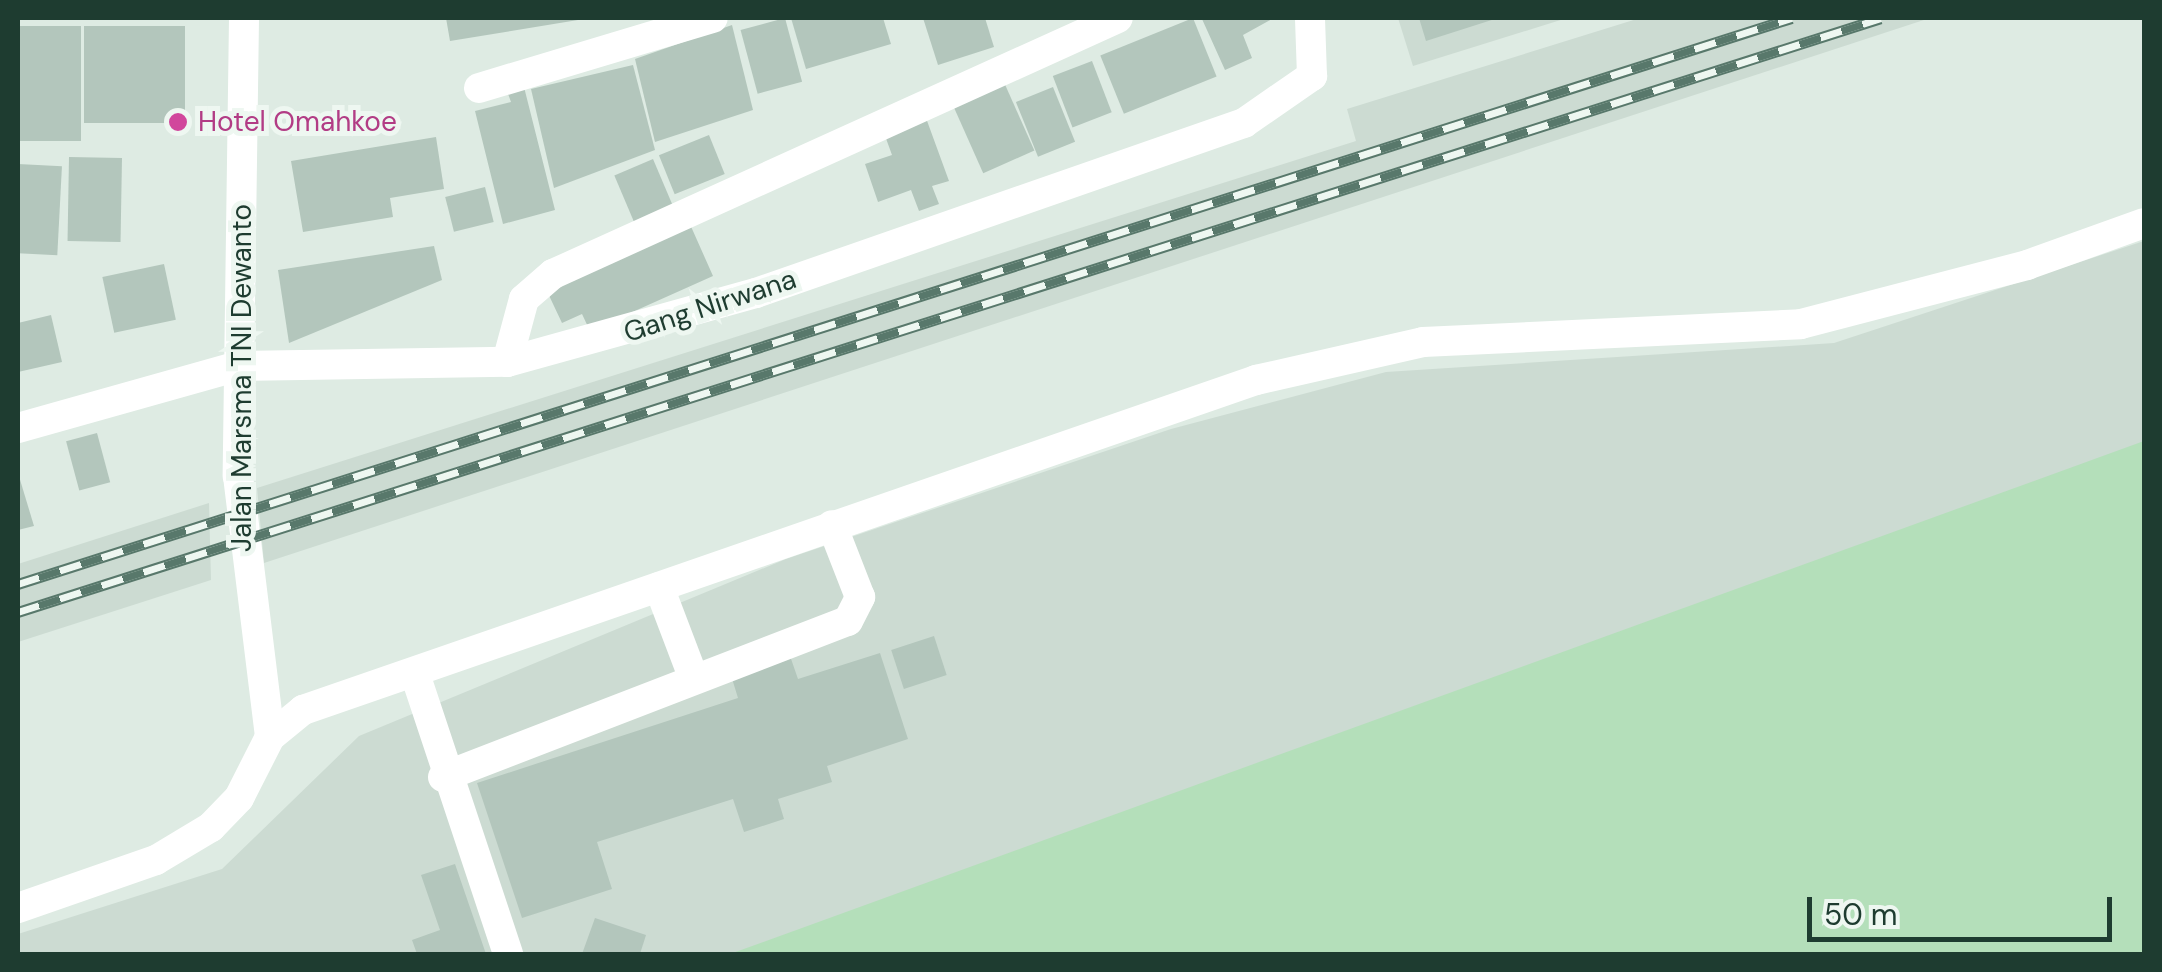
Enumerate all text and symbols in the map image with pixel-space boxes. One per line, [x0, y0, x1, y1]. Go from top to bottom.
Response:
place label: Hotel Omahkoe [198, 105, 397, 139]
marker: Hotel Omahkoe [167, 111, 189, 133]
street label: Jalan Marsma TNI Dewanto [225, 204, 259, 552]
street label: Gang Nirwana [619, 262, 801, 350]
scale bar [1812, 877, 2117, 939]
text: 50 m [1824, 895, 1898, 934]

